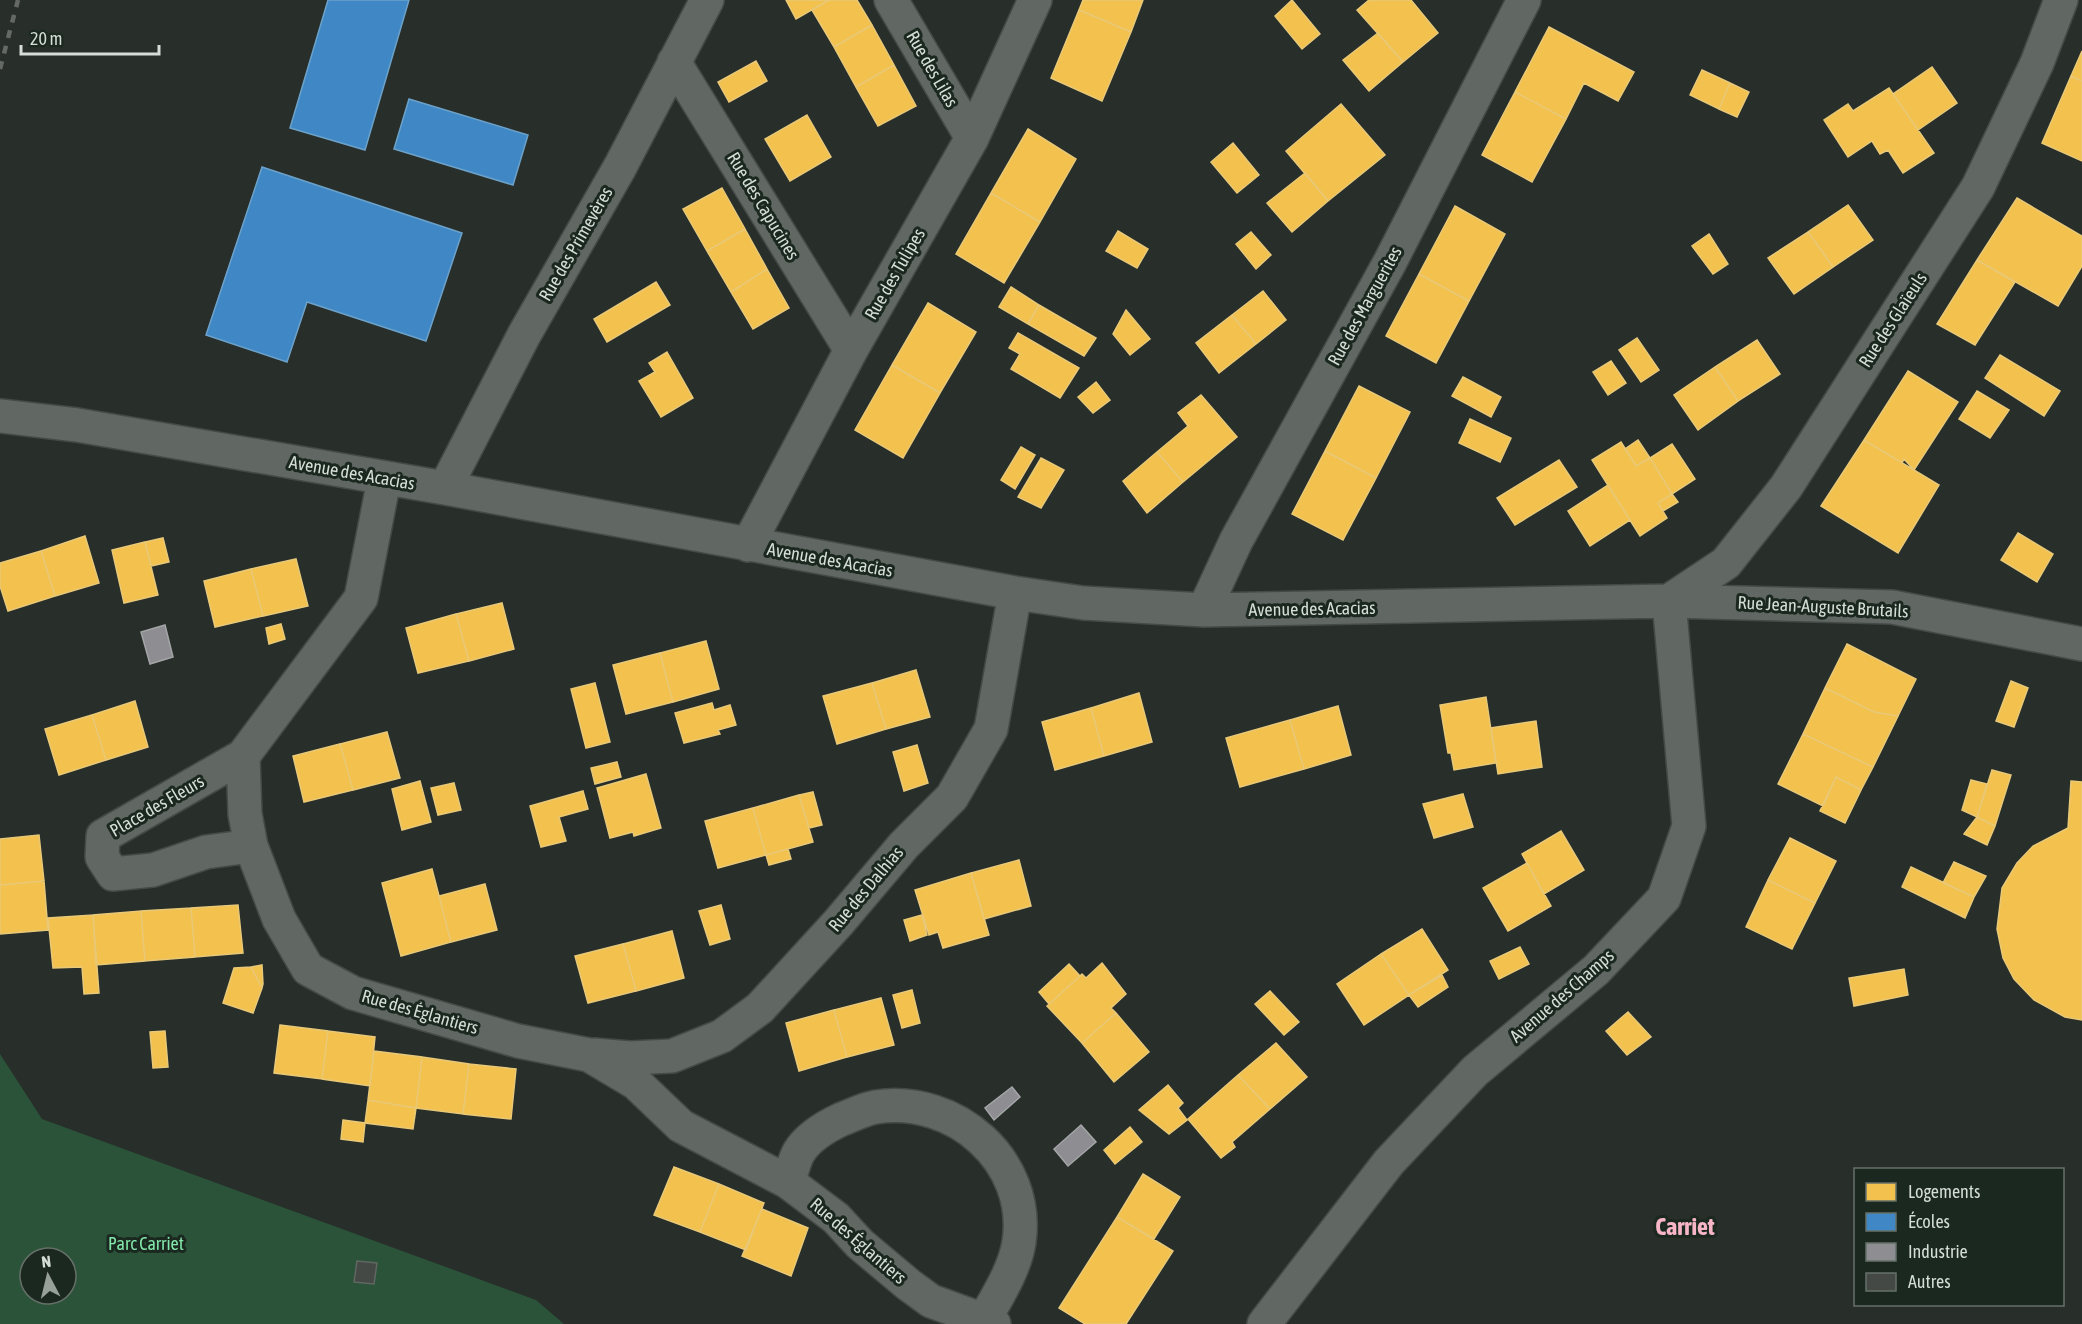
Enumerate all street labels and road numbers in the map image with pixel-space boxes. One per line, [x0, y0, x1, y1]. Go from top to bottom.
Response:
street label: Rue des Lilas [902, 27, 963, 111]
street label: Rue des Capucines [723, 148, 804, 263]
street label: Rue des Primevères [534, 183, 617, 305]
street label: Rue des Tulipes [860, 225, 929, 323]
street label: Rue des Marguerites [1323, 243, 1406, 369]
street label: Rue des Glaïeuls [1854, 268, 1931, 371]
street label: Avenue des Acacias [288, 451, 417, 494]
street label: Avenue des Acacias [766, 538, 895, 581]
street label: Rue Jean-Auguste Brutails [1737, 592, 1909, 621]
street label: Avenue des Acacias [1248, 597, 1376, 620]
street label: Place des Fleurs [106, 770, 208, 841]
street label: Rue des Dalhias [824, 842, 907, 936]
street label: Avenue des Champs [1505, 945, 1618, 1046]
street label: Rue des Églantiers [359, 985, 481, 1038]
street label: Rue des Églantiers [806, 1193, 911, 1288]

